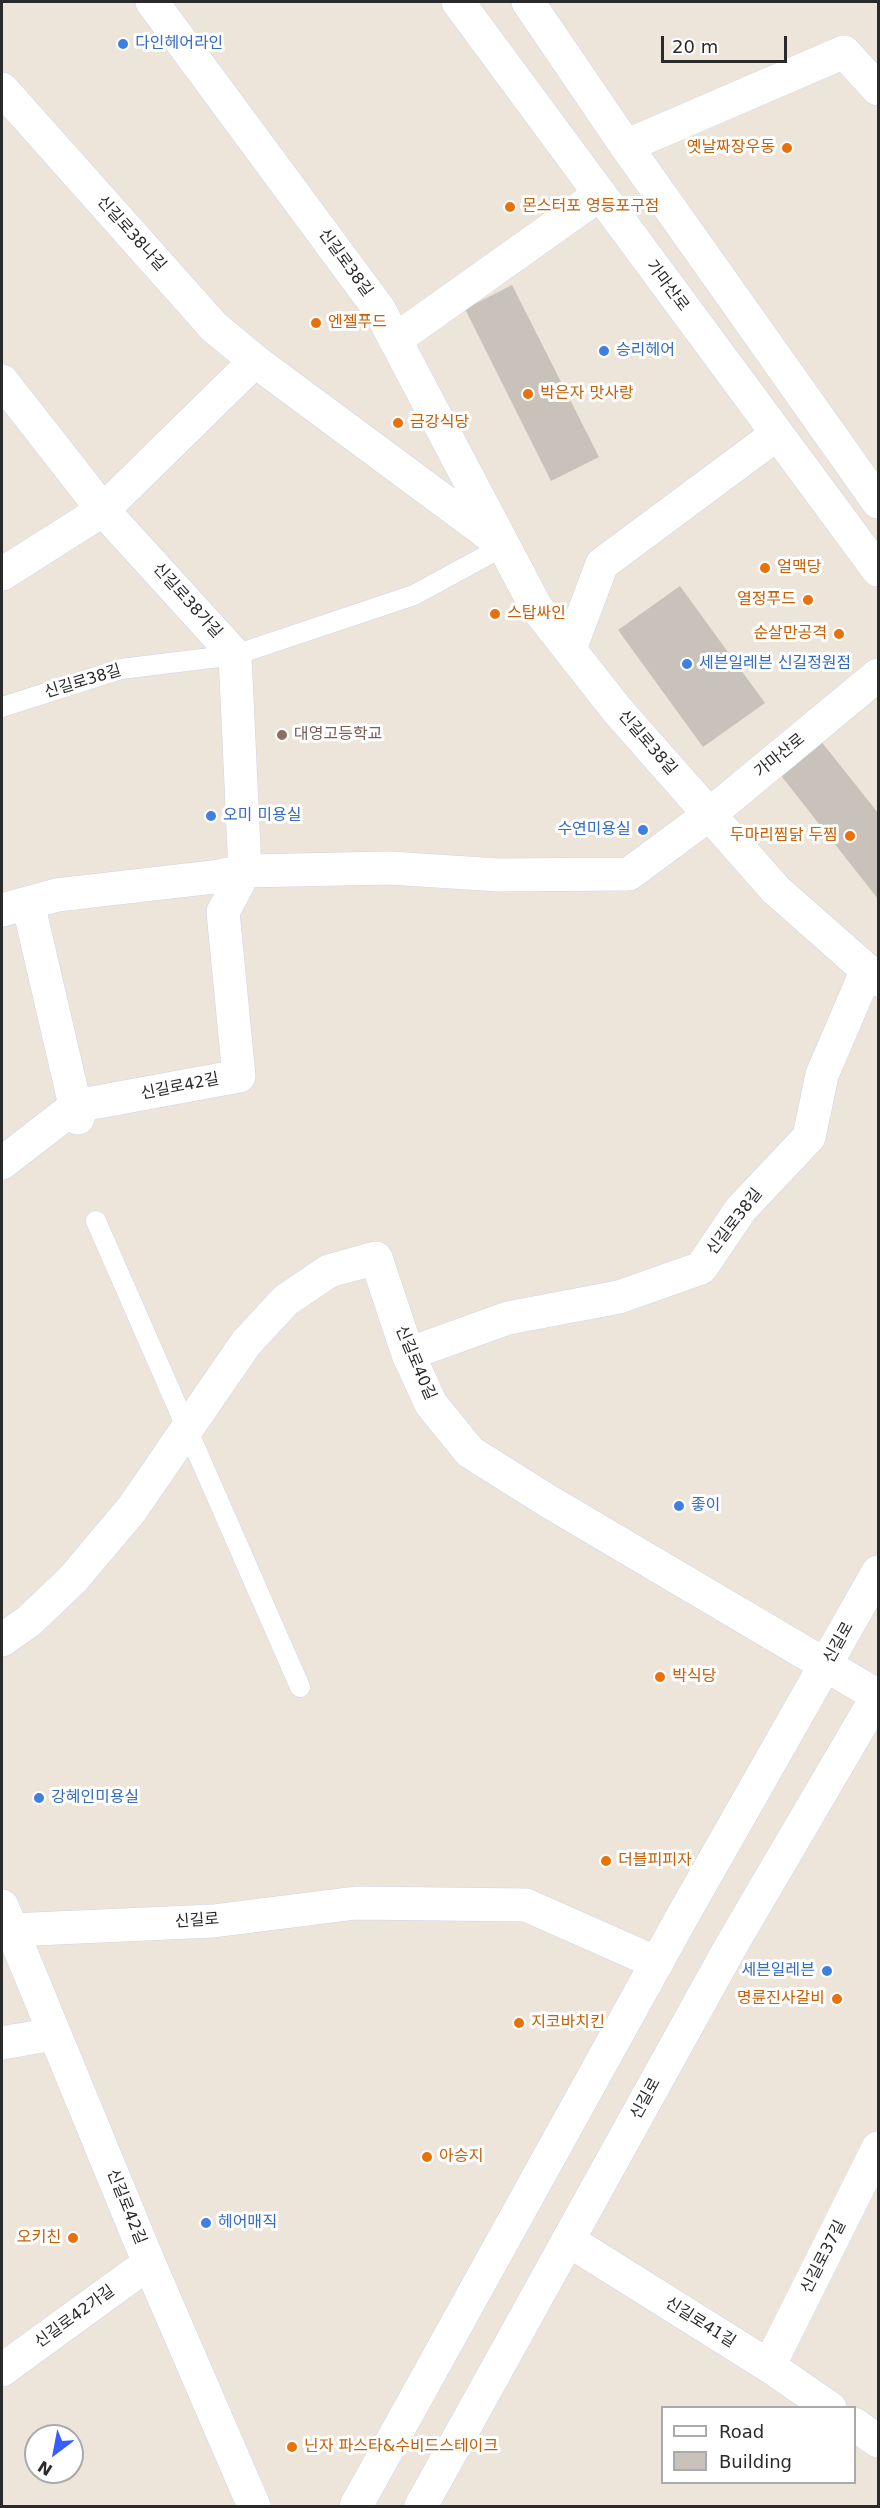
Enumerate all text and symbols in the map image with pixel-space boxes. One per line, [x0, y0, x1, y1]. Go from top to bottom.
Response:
scale bar [664, 24, 790, 62]
place label: 다인헤어라인 [135, 34, 223, 54]
text: 20 m [672, 36, 718, 57]
marker: 다인헤어라인 [116, 37, 130, 51]
place label: 옛날짜장우동 [687, 138, 775, 158]
marker: 옛날짜장우동 [780, 141, 794, 155]
street label: 신길로38나길 [92, 193, 170, 275]
place label: 몬스터포 영등포구점 [522, 197, 660, 217]
marker: 몬스터포 영등포구점 [503, 200, 517, 214]
street label: 신길로38길 [314, 225, 376, 301]
street label: 가마산로 [642, 257, 692, 315]
place label: 엔젤푸드 [328, 313, 387, 333]
marker: 엔젤푸드 [309, 316, 323, 330]
place label: 승리헤어 [616, 341, 675, 361]
marker: 승리헤어 [597, 344, 611, 358]
place label: 박은자 맛사랑 [540, 384, 633, 404]
marker: 박은자 맛사랑 [521, 387, 535, 401]
place label: 금강식당 [410, 413, 469, 433]
marker: 금강식당 [391, 416, 405, 430]
place label: 얼맥당 [777, 558, 821, 578]
street label: 신길로38가길 [148, 560, 226, 642]
marker: 얼맥당 [758, 561, 772, 575]
place label: 열정푸드 [737, 590, 796, 610]
marker: 열정푸드 [801, 593, 815, 607]
place label: 스탑싸인 [507, 604, 566, 624]
marker: 스탑싸인 [488, 607, 502, 621]
place label: 순살만공격 [753, 624, 827, 644]
marker: 순살만공격 [832, 627, 846, 641]
place label: 세븐일레븐 신길정원점 [699, 654, 851, 674]
marker: 세븐일레븐 신길정원점 [680, 657, 694, 671]
street label: 신길로38길 [42, 661, 124, 703]
street label: 신길로38길 [614, 707, 680, 779]
place label: 대영고등학교 [294, 725, 382, 745]
marker: 대영고등학교 [275, 728, 289, 742]
street label: 가마산로 [751, 730, 809, 782]
place label: 오미 미용실 [223, 806, 302, 826]
marker: 오미 미용실 [204, 809, 218, 823]
place label: 수연미용실 [557, 820, 631, 840]
marker: 수연미용실 [636, 823, 650, 837]
place label: 두마리찜닭 두찜 [730, 826, 838, 846]
marker: 두마리찜닭 두찜 [843, 829, 857, 843]
street label: 신길로42길 [139, 1070, 221, 1104]
street label: 신길로38길 [703, 1185, 767, 1259]
street label: 신길로40길 [391, 1323, 439, 1403]
place label: 좋이 [691, 1496, 720, 1516]
marker: 좋이 [672, 1499, 686, 1513]
street label: 신길로 [820, 1619, 858, 1667]
place label: 박식당 [672, 1667, 716, 1687]
marker: 박식당 [653, 1670, 667, 1684]
place label: 강혜인미용실 [51, 1788, 139, 1808]
marker: 강혜인미용실 [32, 1791, 46, 1805]
place label: 더블피피자 [618, 1851, 692, 1871]
marker: 더블피피자 [599, 1854, 613, 1868]
street label: 신길로 [174, 1910, 220, 1932]
place label: 세븐일레븐 [741, 1961, 815, 1981]
marker: 세븐일레븐 [820, 1964, 834, 1978]
place label: 명륜진사갈비 [737, 1989, 825, 2009]
marker: 명륜진사갈비 [830, 1992, 844, 2006]
place label: 지코바치킨 [531, 2013, 605, 2033]
marker: 지코바치킨 [512, 2016, 526, 2030]
street label: 신길로 [627, 2075, 665, 2123]
place label: 아승지 [439, 2147, 483, 2167]
marker: 아승지 [420, 2150, 434, 2164]
street label: 신길로42길 [102, 2167, 150, 2247]
place label: 헤어매직 [218, 2213, 277, 2233]
marker: 헤어매직 [199, 2216, 213, 2230]
street label: 신길로37길 [797, 2217, 851, 2297]
place label: 오키친 [17, 2228, 61, 2248]
marker: 오키친 [66, 2231, 80, 2245]
street label: 신길로42가길 [31, 2282, 119, 2352]
street label: 신길로41길 [661, 2294, 739, 2352]
legend [661, 2406, 856, 2484]
text: Road [719, 2421, 764, 2442]
north arrow [24, 2424, 84, 2484]
place label: 닌자 파스타&수비드스테이크 [304, 2437, 498, 2457]
marker: 닌자 파스타&수비드스테이크 [285, 2440, 299, 2454]
text: Building [719, 2451, 792, 2472]
text: N [35, 2456, 56, 2480]

